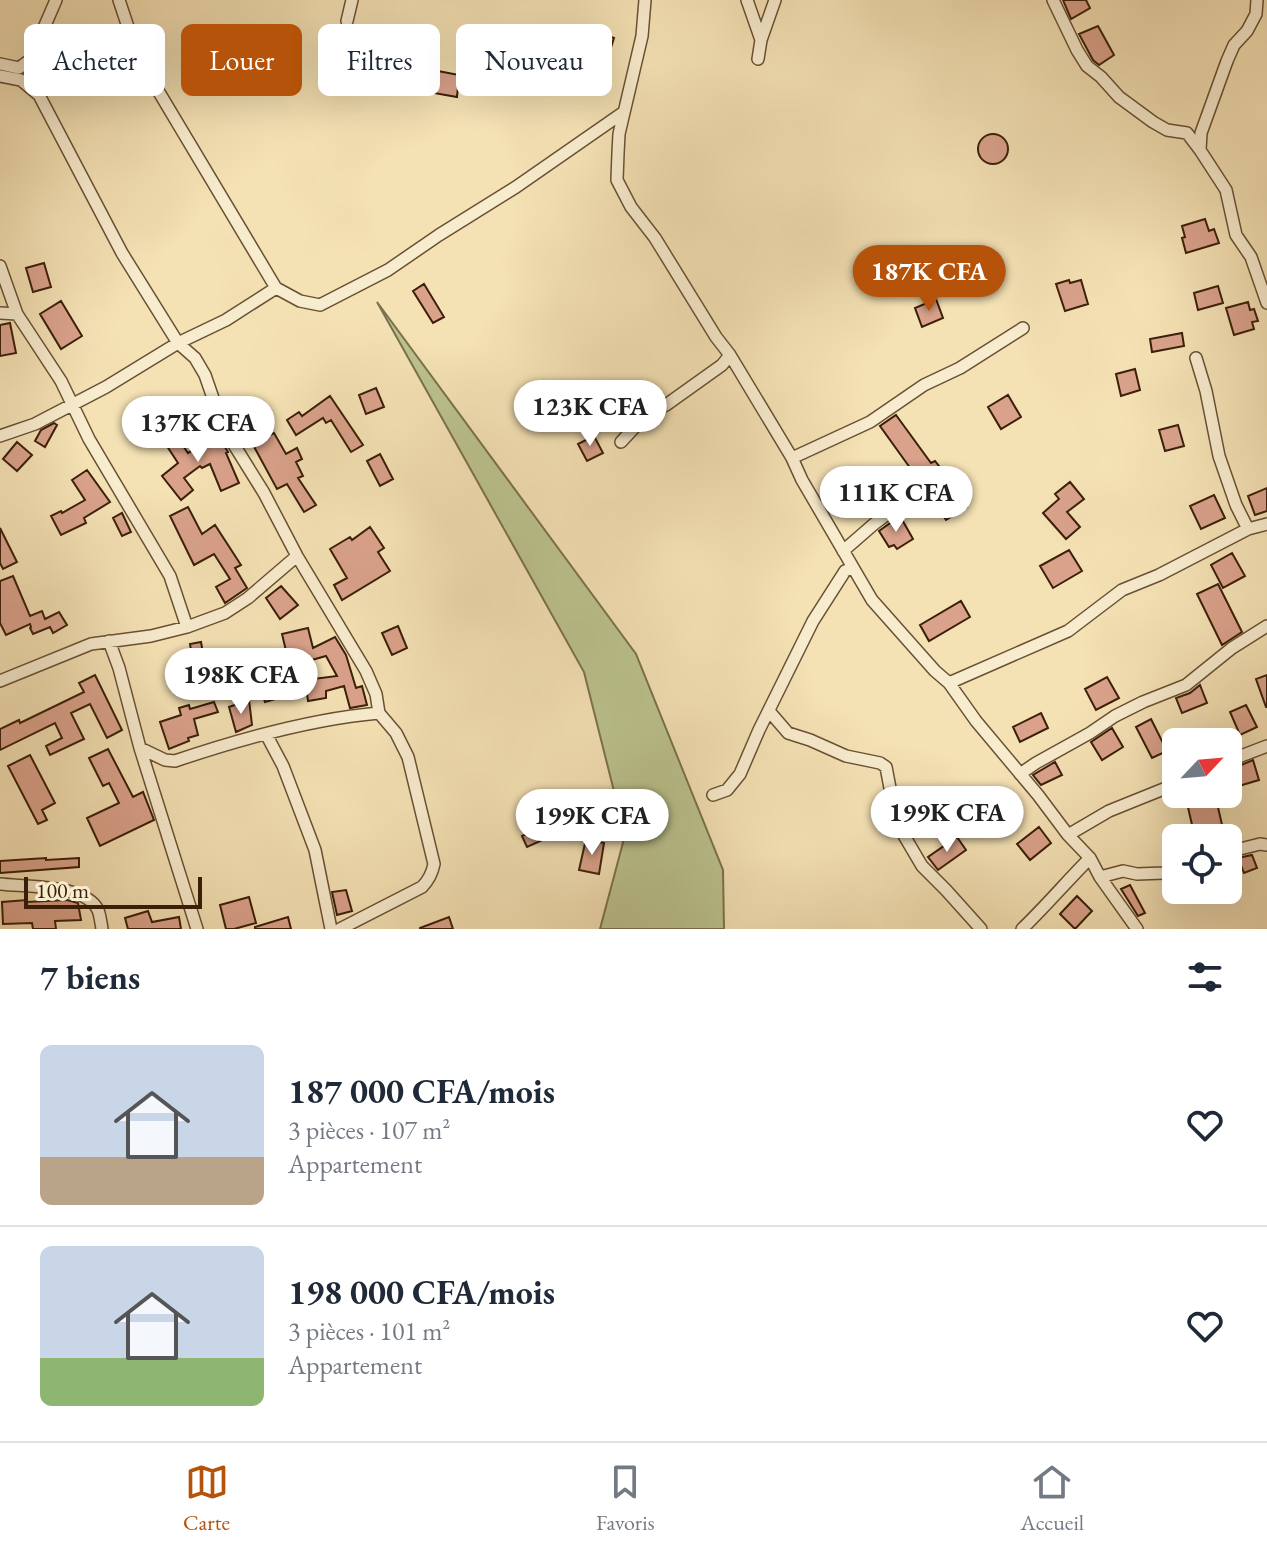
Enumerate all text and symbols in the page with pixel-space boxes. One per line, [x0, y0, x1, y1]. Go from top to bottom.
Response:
chip: Acheter [24, 24, 165, 96]
chip: Louer [181, 24, 302, 96]
chip: Filtres [318, 24, 440, 96]
chip: Nouveau [456, 24, 612, 96]
pin: 187K CFA [846, 245, 1012, 313]
text: 187K CFA [871, 254, 987, 288]
pin: 123K CFA [507, 380, 673, 448]
text: 123K CFA [532, 389, 648, 423]
pin: 137K CFA [115, 396, 281, 464]
text: 137K CFA [140, 405, 256, 439]
pin: 111K CFA [813, 466, 979, 534]
text: 111K CFA [838, 475, 954, 509]
pin: 198K CFA [158, 648, 324, 716]
text: 198K CFA [183, 657, 299, 691]
north arrow [1162, 728, 1242, 808]
map controls [1162, 728, 1242, 904]
pin: 199K CFA [864, 786, 1030, 854]
pin: 199K CFA [509, 789, 675, 857]
text: 199K CFA [889, 795, 1005, 829]
text: 199K CFA [534, 798, 650, 832]
button: locate [1162, 824, 1242, 904]
scale bar [24, 873, 202, 909]
text: 100 m [36, 876, 89, 905]
text: 7 biens [40, 955, 140, 999]
icon: filters [1183, 955, 1227, 999]
text: 187 000 CFA/mois [288, 1069, 555, 1113]
icon: home [104, 1077, 200, 1173]
icon: heart [1183, 1103, 1227, 1147]
text: 3 pièces · 107 m² [288, 1113, 450, 1147]
text: Appartement [288, 1147, 422, 1181]
text: 198 000 CFA/mois [288, 1270, 555, 1314]
icon: home [104, 1278, 200, 1374]
icon: heart [1183, 1304, 1227, 1348]
text: 3 pièces · 101 m² [288, 1314, 450, 1348]
text: Appartement [288, 1348, 422, 1382]
tab: Carte [183, 1460, 230, 1537]
tab: Favoris [596, 1460, 655, 1537]
tab: Accueil [1021, 1460, 1084, 1537]

